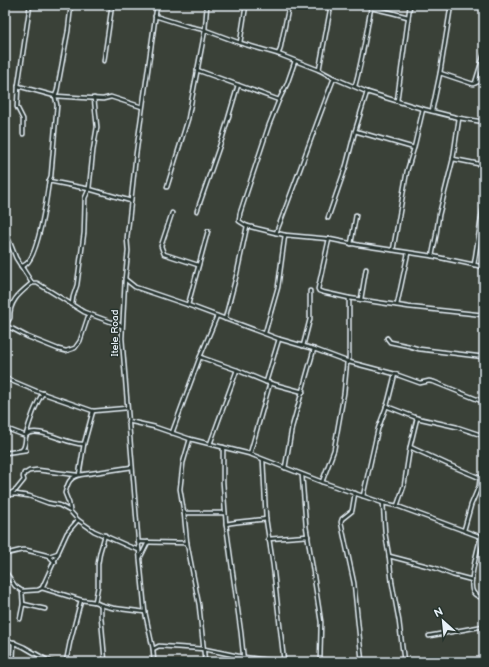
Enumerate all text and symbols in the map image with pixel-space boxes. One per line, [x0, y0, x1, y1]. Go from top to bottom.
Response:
street label: Itele Road [109, 309, 121, 356]
north arrow [423, 601, 463, 641]
text: N [432, 605, 445, 620]

